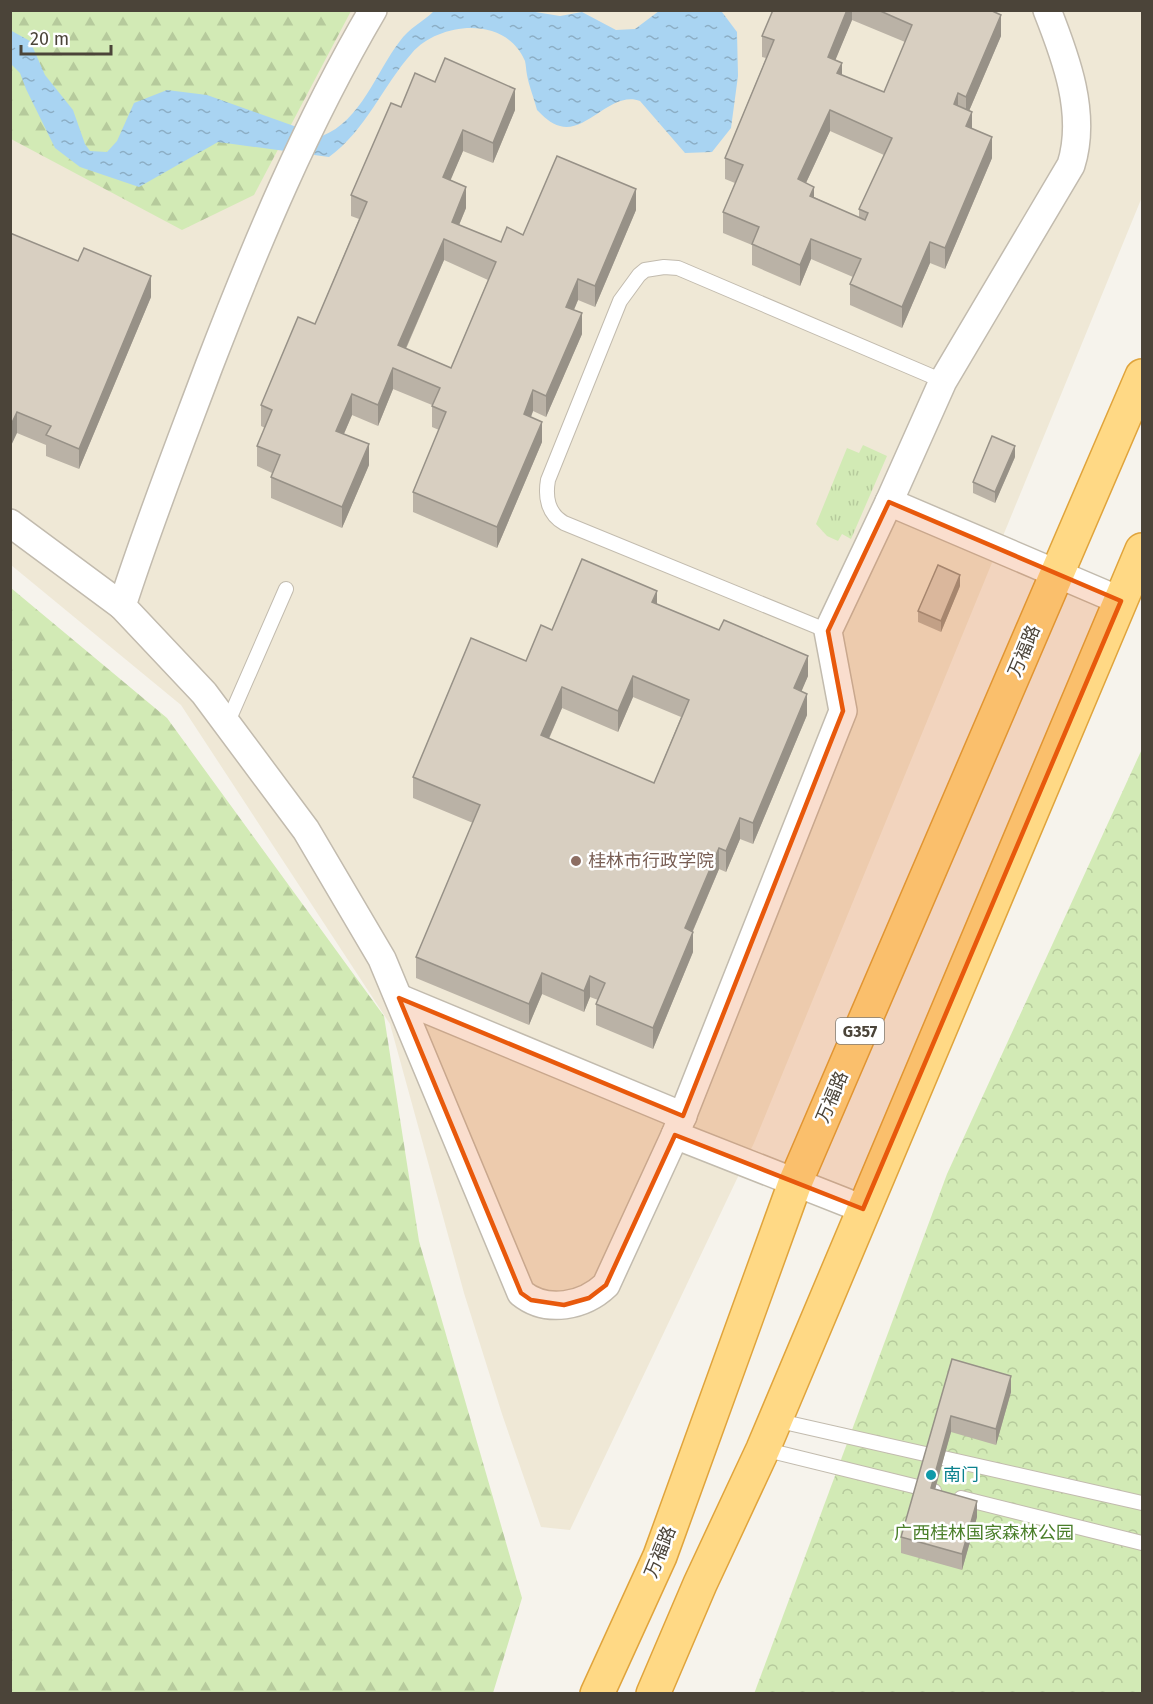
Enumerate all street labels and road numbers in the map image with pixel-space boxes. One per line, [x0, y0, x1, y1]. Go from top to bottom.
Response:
street label: 万福路 [1003, 622, 1045, 680]
road number: G357 [836, 1018, 884, 1044]
street label: 万福路 [811, 1068, 853, 1126]
street label: 万福路 [640, 1523, 680, 1581]

